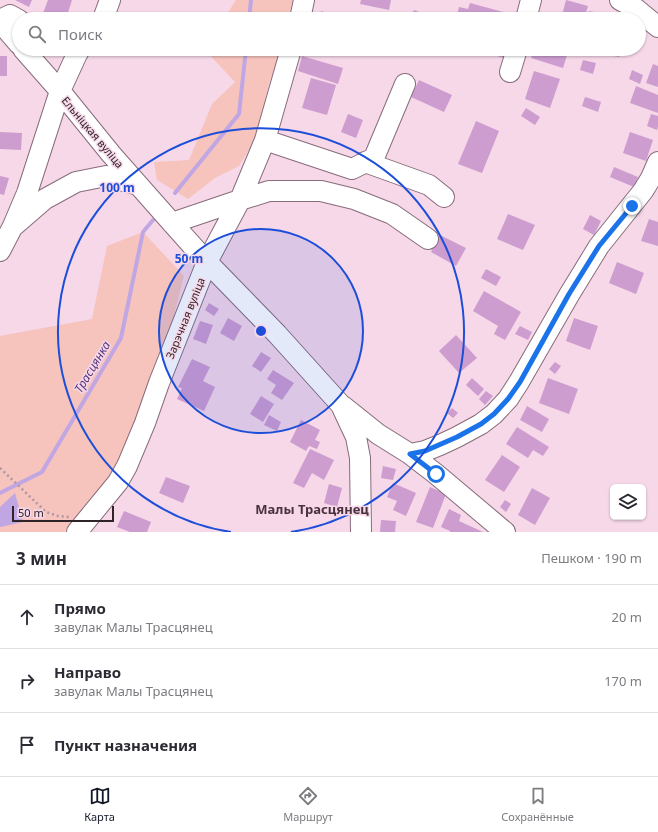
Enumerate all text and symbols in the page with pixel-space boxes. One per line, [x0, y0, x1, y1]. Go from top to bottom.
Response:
search box [12, 12, 646, 56]
icon: search [26, 23, 48, 45]
text: Поиск [58, 24, 103, 44]
street label: Ельніцкая вуліца [59, 93, 127, 171]
text: 100 m [99, 179, 135, 196]
route end [623, 197, 641, 215]
text: 50 m [175, 250, 203, 267]
street label: Зарэчная вуліца [162, 275, 208, 361]
centre of rings [254, 324, 268, 338]
water label: Трасцянка [70, 338, 114, 396]
route start [427, 465, 445, 483]
map controls [610, 484, 646, 520]
button: layers [610, 484, 646, 520]
district label: Малы Трасцянец [255, 500, 369, 518]
scale bar [12, 504, 114, 523]
text: 50 m [18, 505, 44, 520]
text: 3 мин [16, 547, 67, 570]
text: Пешком · 190 m [541, 549, 642, 567]
text: Прямо [54, 598, 106, 618]
icon: ahead [16, 606, 38, 628]
text: 20 m [612, 608, 642, 626]
text: завулак Малы Трасцянец [54, 618, 213, 636]
text: Направо [54, 662, 121, 682]
icon: right [16, 670, 38, 692]
text: 170 m [604, 672, 642, 690]
text: завулак Малы Трасцянец [54, 682, 213, 700]
icon: arrive [16, 734, 38, 756]
text: Пункт назначения [54, 735, 197, 755]
tab: Карта [84, 785, 115, 824]
tab: Маршрут [283, 785, 333, 824]
tab: Сохранённые [501, 785, 574, 824]

